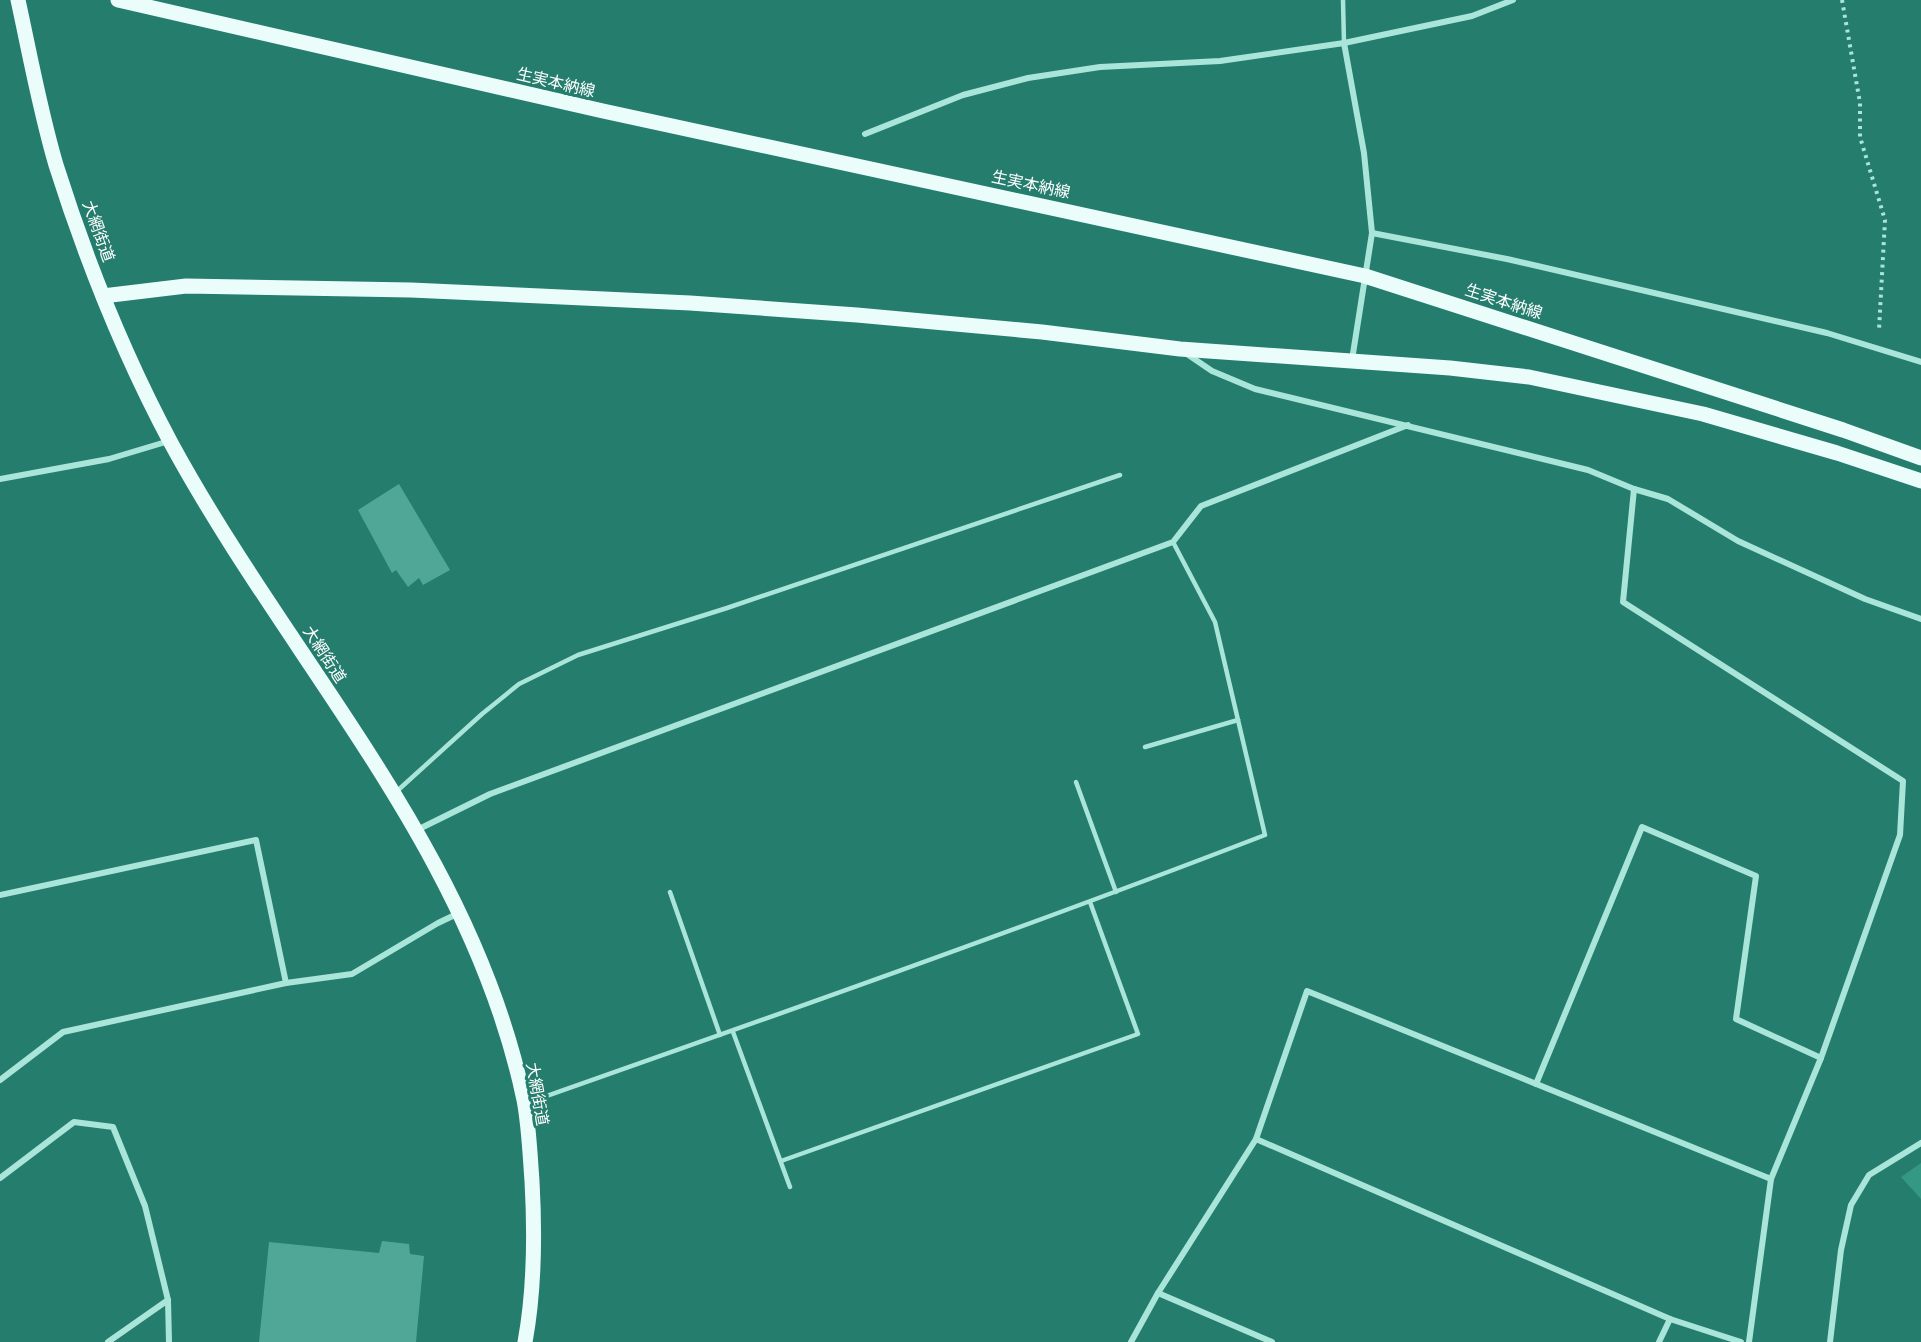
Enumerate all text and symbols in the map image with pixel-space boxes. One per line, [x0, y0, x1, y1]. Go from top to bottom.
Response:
street label: 生実本納線 [515, 62, 597, 102]
street label: 生実本納線 [990, 165, 1072, 203]
street label: 大網街道 [78, 197, 120, 265]
street label: 生実本納線 [1463, 278, 1545, 324]
street label: 大網街道 [298, 621, 352, 687]
street label: 大網街道 [522, 1061, 554, 1127]

